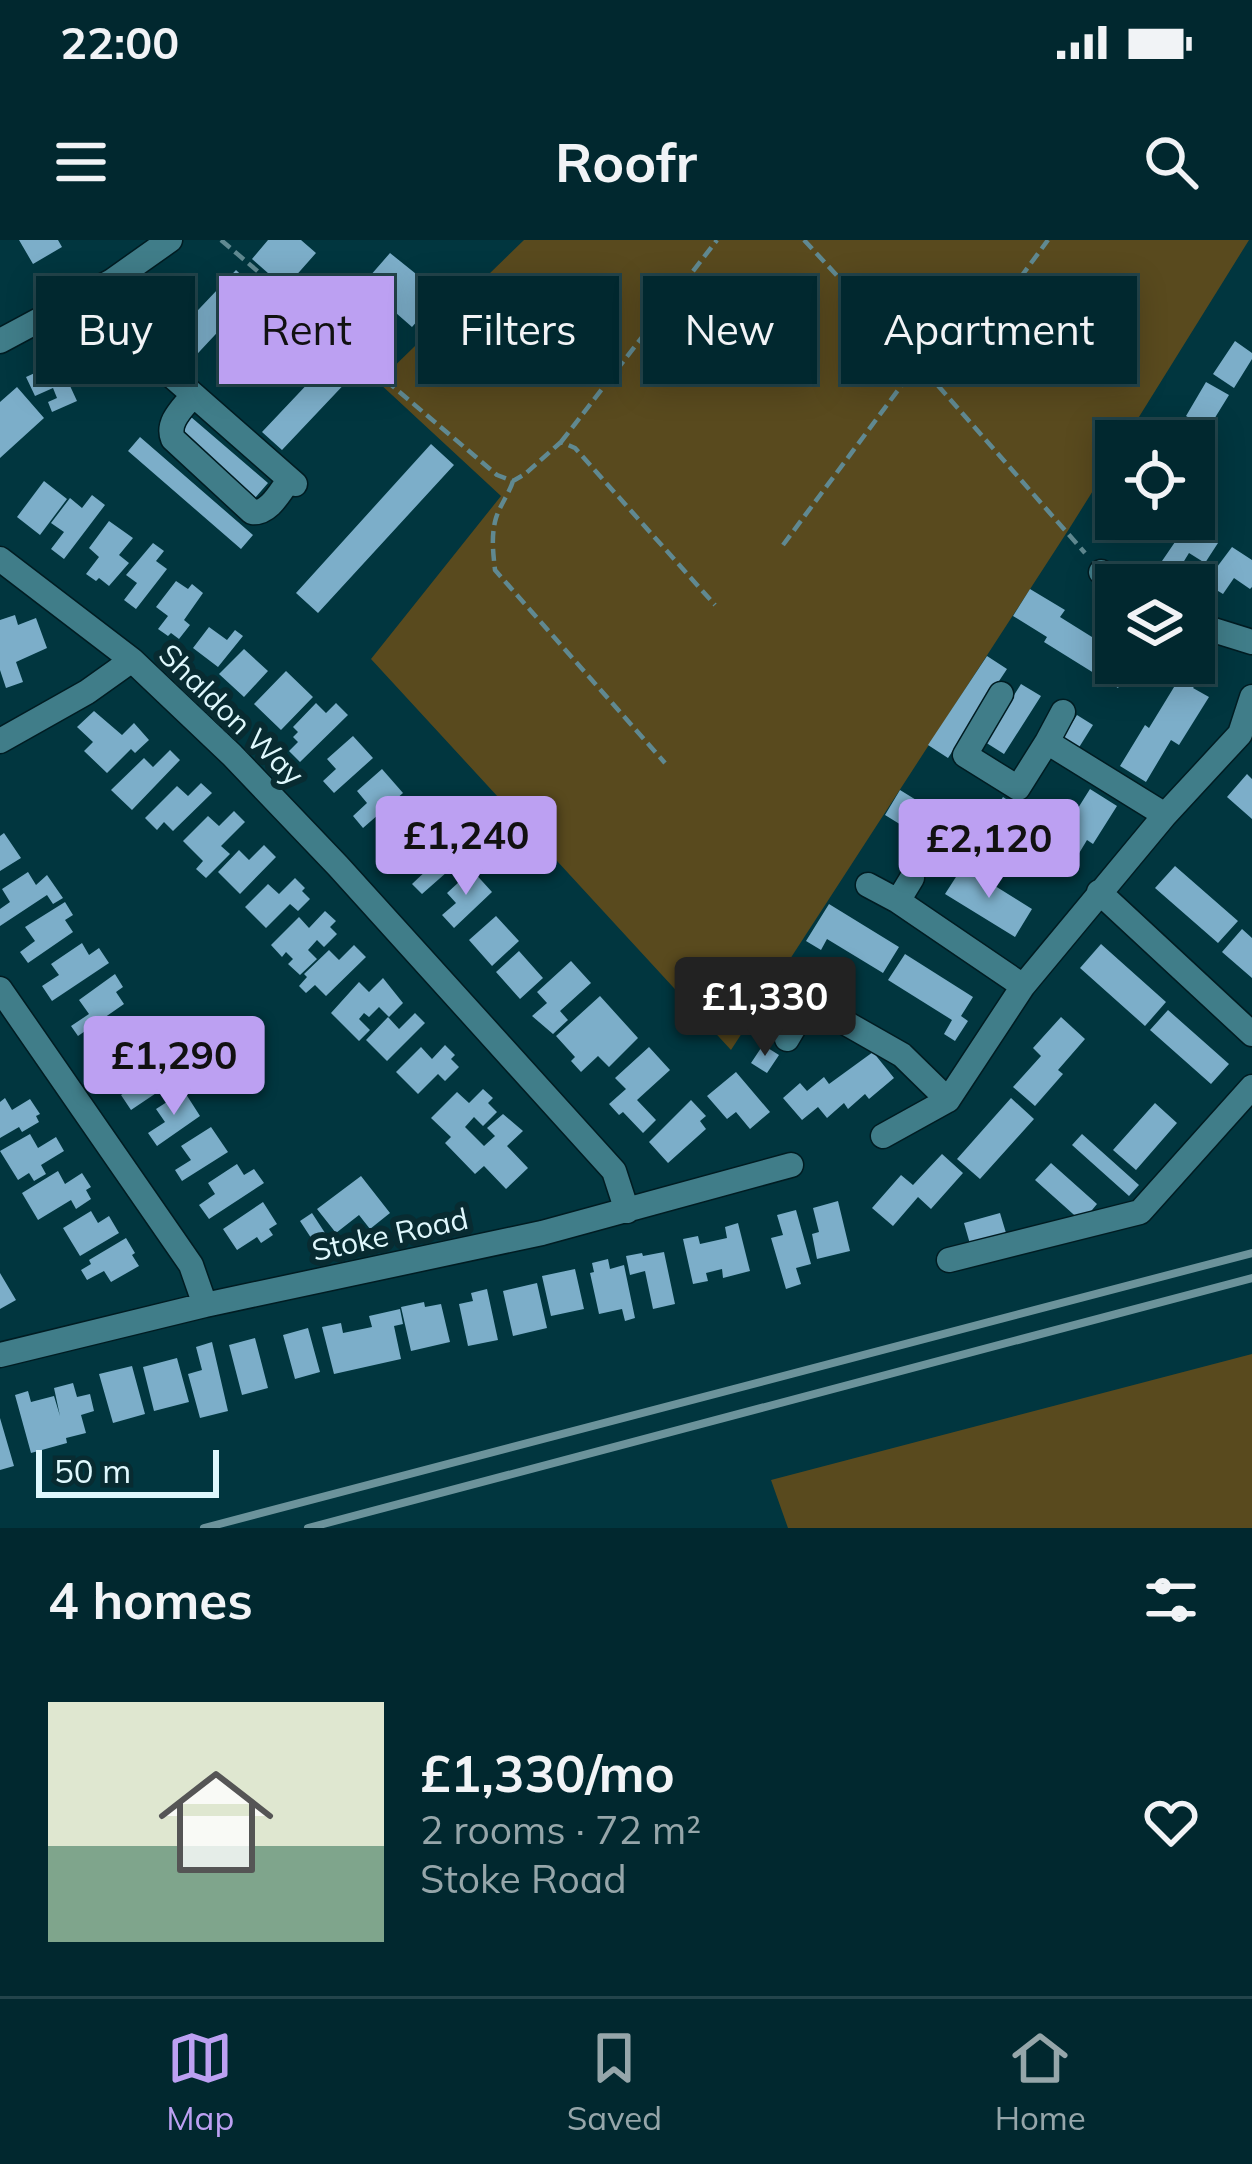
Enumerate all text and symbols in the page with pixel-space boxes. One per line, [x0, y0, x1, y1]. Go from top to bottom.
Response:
text: 22:00 [60, 14, 179, 70]
text: Roofr [555, 128, 697, 196]
icon: menu [48, 129, 114, 195]
icon: search [1138, 129, 1204, 195]
chip: Buy [36, 276, 195, 384]
chip: Rent [219, 276, 394, 384]
chip: Filters [418, 276, 619, 384]
chip: New [643, 276, 817, 384]
chip: Apartment [841, 276, 1137, 384]
map controls [1095, 420, 1215, 684]
button: locate [1095, 420, 1215, 540]
button: layers [1095, 564, 1215, 684]
street label: Shaldon Way [151, 636, 312, 793]
pin: £1,240 [368, 796, 564, 898]
pin: £2,120 [891, 799, 1087, 901]
text: £1,240 [403, 810, 529, 859]
text: £2,120 [926, 813, 1052, 862]
pin: £1,330 [667, 957, 863, 1059]
text: £1,330 [702, 971, 828, 1020]
pin: £1,290 [76, 1016, 272, 1118]
text: £1,290 [111, 1030, 237, 1079]
street label: Stoke Road [308, 1199, 471, 1269]
scale bar [36, 1444, 219, 1497]
text: 50 m [54, 1450, 131, 1491]
icon: filters [1138, 1567, 1204, 1633]
text: 4 homes [48, 1568, 253, 1632]
text: £1,330/mo [420, 1741, 675, 1805]
icon: home [144, 1750, 288, 1894]
icon: heart [1138, 1789, 1204, 1855]
text: 2 rooms · 72 m² [420, 1805, 701, 1854]
text: Stoke Road [420, 1854, 627, 1903]
tab: Map [166, 2025, 234, 2138]
tab: Saved [567, 2025, 662, 2138]
tab: Home [995, 2025, 1086, 2138]

